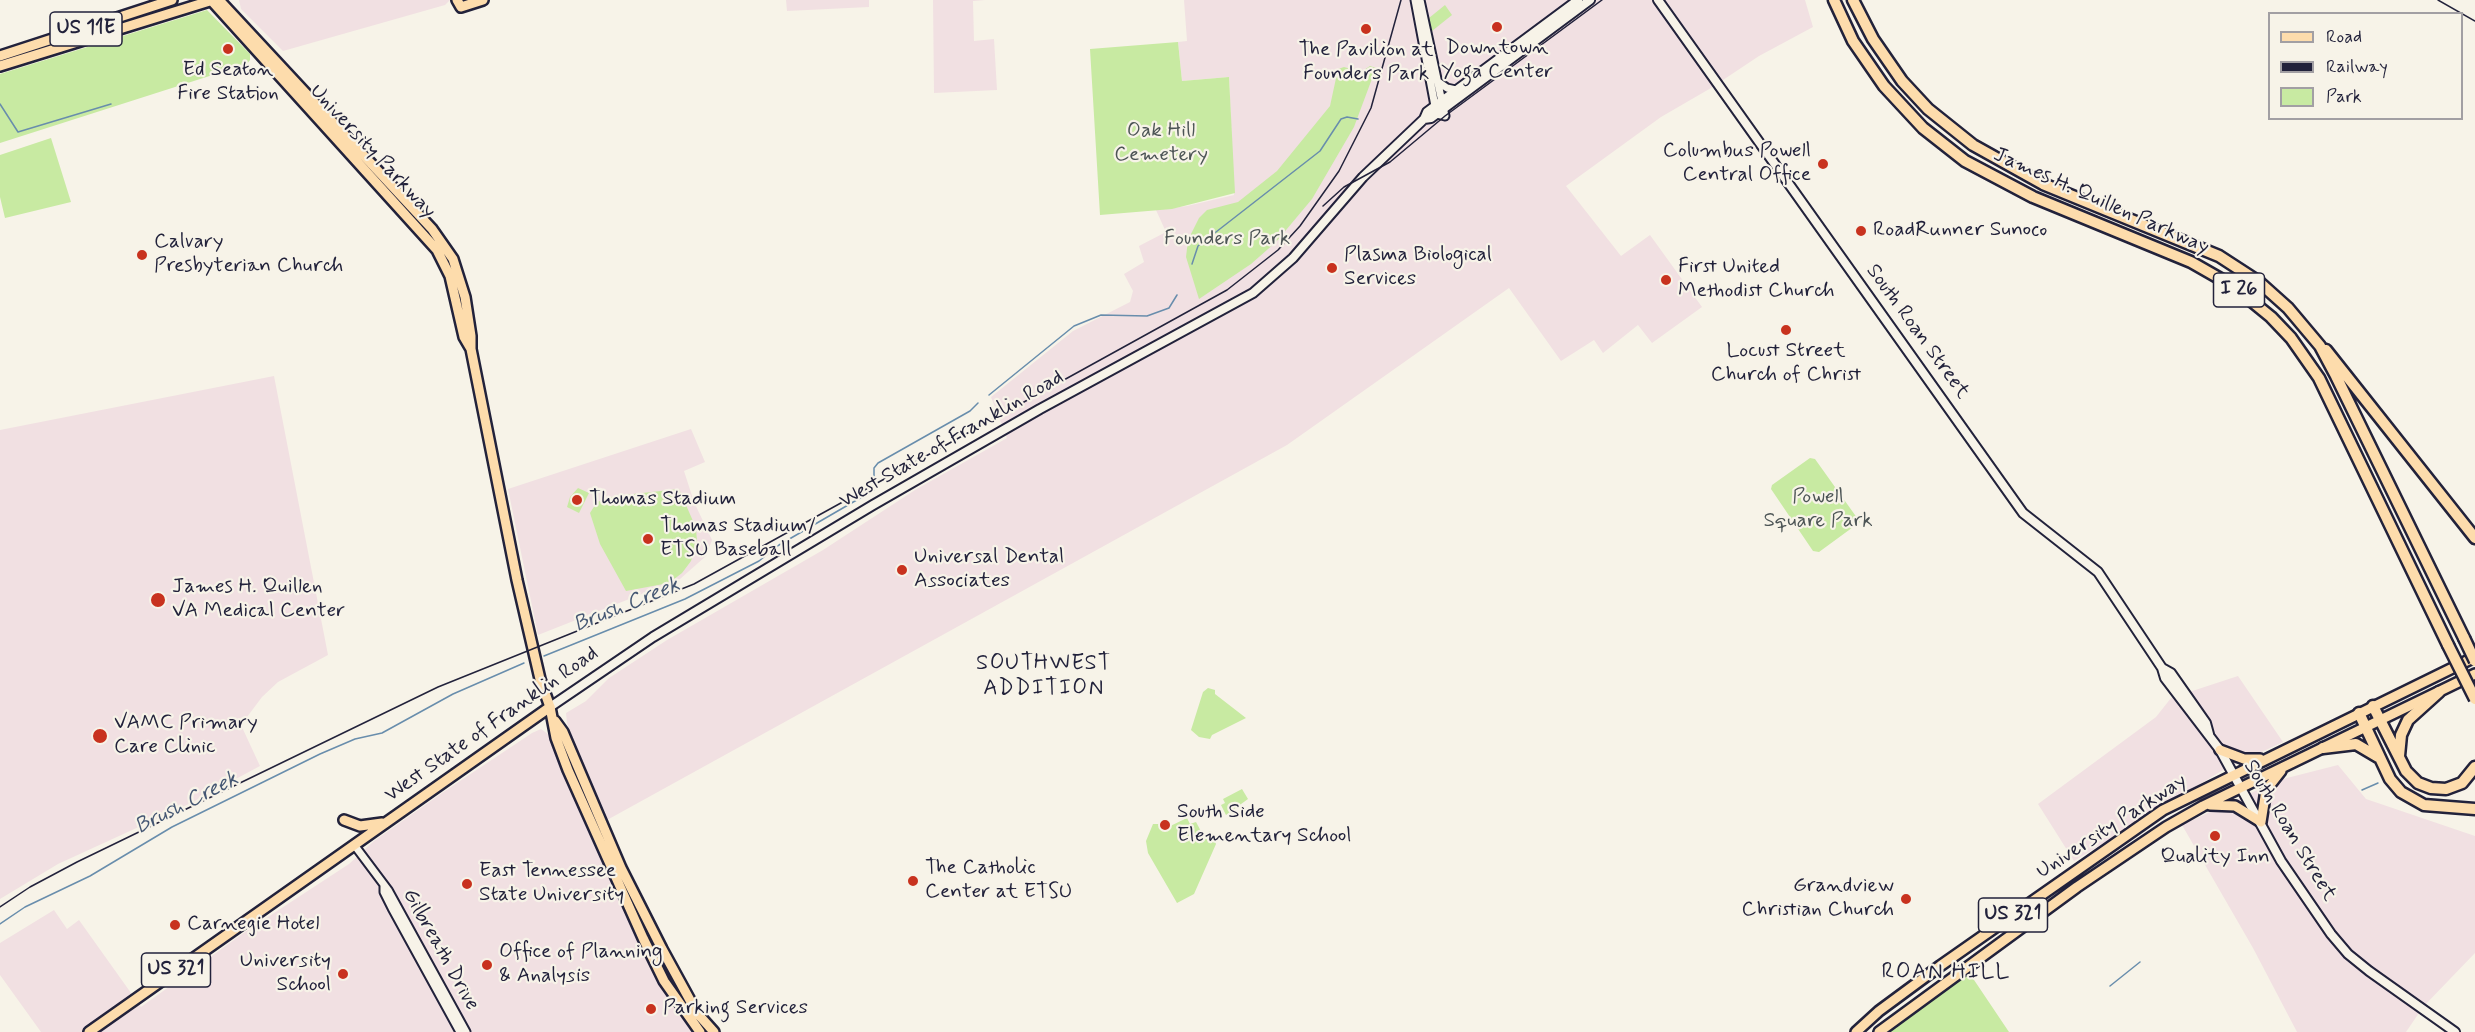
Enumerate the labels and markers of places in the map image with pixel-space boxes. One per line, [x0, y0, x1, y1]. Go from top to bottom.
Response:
marker: Downtown Yoga Center [1490, 20, 1504, 34]
marker: The Pavilion at Founders Park [1359, 22, 1373, 36]
place label: Downtown Yoga Center [1441, 36, 1553, 86]
place label: The Pavilion at Founders Park [1298, 38, 1434, 88]
marker: Ed Seaton Fire Station [221, 42, 235, 56]
place label: Ed Seaton Fire Station [177, 58, 279, 108]
place label: Columbus Powell Central Office [1663, 139, 1811, 189]
marker: Columbus Powell Central Office [1816, 157, 1830, 171]
place label: RoadRunner Sunoco [1873, 218, 2047, 244]
marker: RoadRunner Sunoco [1854, 224, 1868, 238]
place label: Calvary Presbyterian Church [154, 230, 343, 280]
place label: Plasma Biological Services [1344, 243, 1492, 293]
marker: Calvary Presbyterian Church [135, 248, 149, 262]
place label: First United Methodist Church [1678, 255, 1835, 305]
marker: Plasma Biological Services [1325, 261, 1339, 275]
marker: First United Methodist Church [1659, 273, 1673, 287]
marker: Locust Street Church of Christ [1779, 323, 1793, 337]
place label: Locust Street Church of Christ [1711, 339, 1861, 389]
place label: Thomas Stadium [589, 487, 736, 513]
marker: Thomas Stadium [570, 493, 584, 507]
place label: Thomas Stadium/ ETSU Baseball [660, 514, 816, 564]
marker: Thomas Stadium/ ETSU Baseball [641, 532, 655, 546]
place label: Universal Dental Associates [914, 545, 1064, 595]
marker: Universal Dental Associates [895, 563, 909, 577]
place label: James H. Quillen VA Medical Center [172, 575, 345, 625]
marker: James H. Quillen VA Medical Center [149, 591, 167, 609]
place label: VAMC Primary Care Clinic [114, 711, 258, 761]
marker: VAMC Primary Care Clinic [91, 727, 109, 745]
place label: South Side Elementary School [1177, 800, 1352, 850]
marker: South Side Elementary School [1158, 818, 1172, 832]
marker: Quality Inn [2208, 829, 2222, 843]
place label: Quality Inn [2160, 845, 2270, 871]
place label: The Catholic Center at ETSU [925, 856, 1072, 906]
place label: East Tennessee State University [479, 859, 624, 909]
marker: The Catholic Center at ETSU [906, 874, 920, 888]
place label: Grandview Christian Church [1741, 874, 1894, 924]
marker: East Tennessee State University [460, 877, 474, 891]
marker: Grandview Christian Church [1899, 892, 1913, 906]
place label: Carnegie Hotel [187, 912, 319, 938]
marker: Carnegie Hotel [168, 918, 182, 932]
place label: Office of Planning & Analysis [499, 940, 663, 990]
place label: University School [240, 949, 331, 999]
marker: Office of Planning & Analysis [480, 958, 494, 972]
marker: University School [336, 967, 350, 981]
place label: Parking Services [663, 996, 808, 1022]
marker: Parking Services [644, 1002, 658, 1016]

